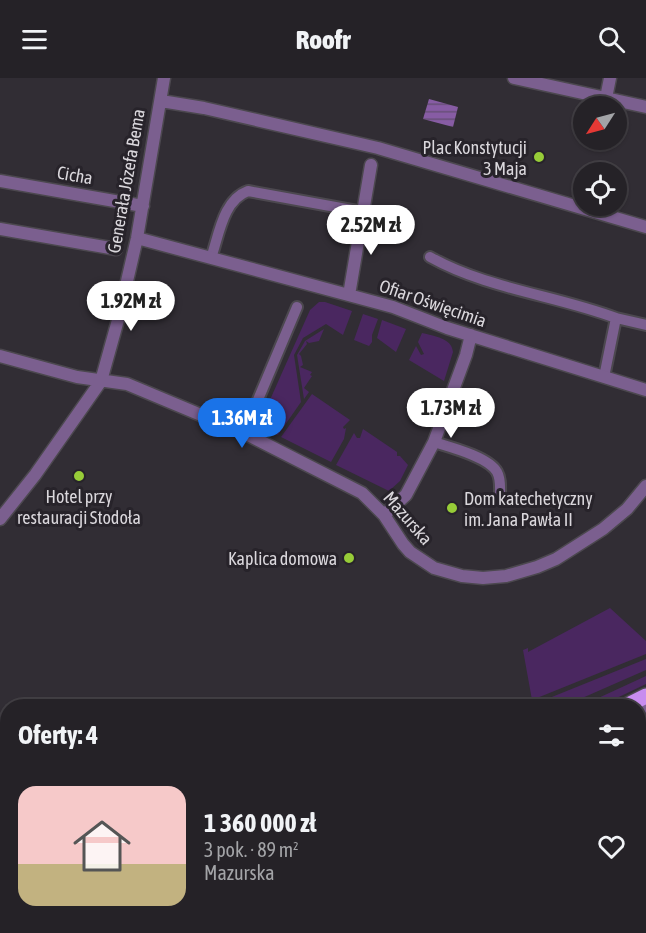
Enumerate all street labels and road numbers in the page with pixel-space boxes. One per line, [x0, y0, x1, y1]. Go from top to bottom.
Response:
street label: Generała Józefa Bema [103, 107, 149, 255]
street label: Cicha [55, 162, 95, 188]
street label: Ofiar Oświęcimia [377, 275, 489, 331]
street label: Mazurska [379, 487, 437, 549]

